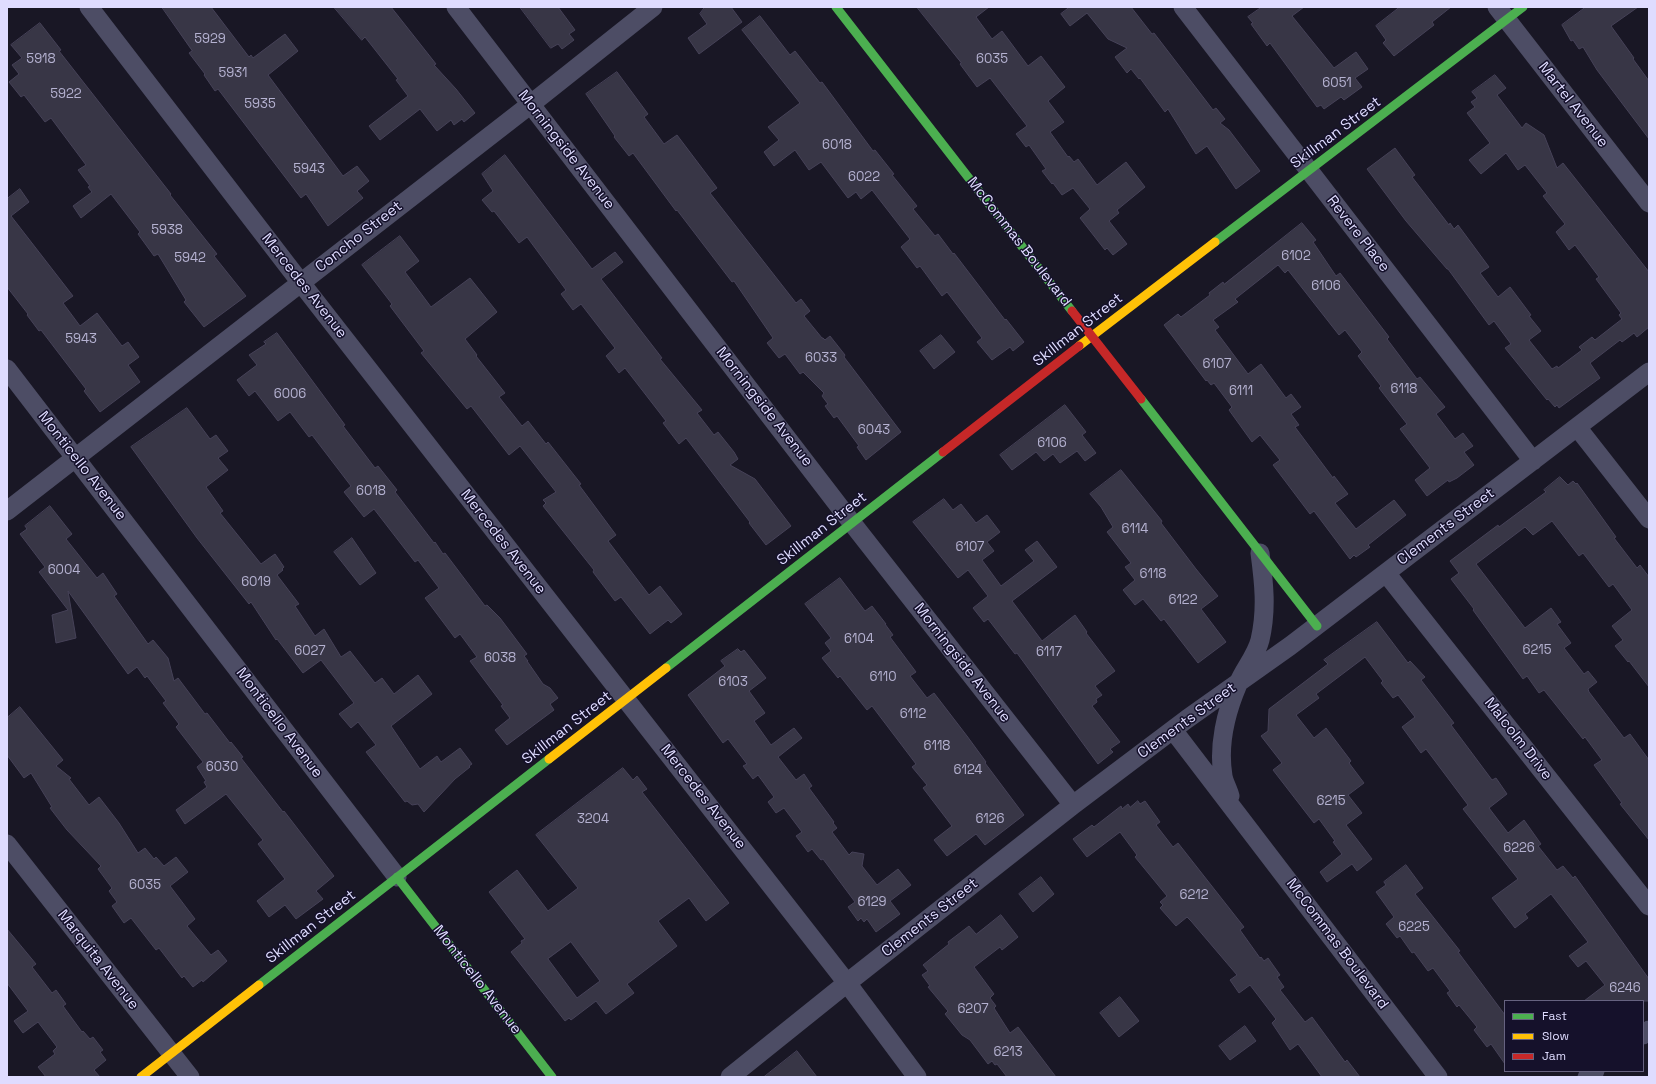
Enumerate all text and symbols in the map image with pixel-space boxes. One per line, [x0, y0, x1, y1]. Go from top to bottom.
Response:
house number: 5929 [194, 31, 226, 47]
house number: 5918 [26, 51, 56, 67]
house number: 6035 [976, 51, 1008, 67]
street label: Martel Avenue [1534, 59, 1612, 151]
house number: 5931 [219, 65, 247, 81]
house number: 6051 [1322, 75, 1352, 91]
house number: 5922 [50, 86, 82, 102]
street label: Morningside Avenue [514, 87, 618, 213]
street label: Skillman Street [1287, 93, 1385, 173]
house number: 5935 [244, 96, 276, 112]
house number: 6018 [822, 137, 852, 153]
house number: 5943 [293, 161, 325, 177]
house number: 6022 [848, 169, 880, 185]
street label: McCommas Boulevard [963, 174, 1075, 310]
street label: Revere Place [1323, 192, 1393, 276]
street label: Concho Street [312, 198, 406, 276]
house number: 5938 [151, 222, 183, 238]
street label: Mercedes Avenue [257, 230, 351, 342]
house number: 6102 [1281, 248, 1311, 264]
house number: 5942 [174, 250, 206, 266]
house number: 6106 [1311, 278, 1341, 294]
street label: Skillman Street [1030, 289, 1126, 371]
house number: 5943 [65, 331, 97, 347]
street label: Morningside Avenue [712, 344, 816, 470]
house number: 6033 [805, 350, 837, 366]
house number: 6107 [1203, 356, 1231, 372]
house number: 6118 [1391, 381, 1417, 397]
house number: 6111 [1229, 383, 1253, 399]
house number: 6006 [274, 386, 306, 402]
street label: Monticello Avenue [34, 408, 130, 524]
house number: 6043 [858, 422, 890, 438]
house number: 6106 [1037, 435, 1067, 451]
house number: 6018 [356, 483, 386, 499]
street label: Clements Street [1394, 484, 1498, 570]
street label: Mercedes Avenue [456, 486, 550, 598]
street label: Skillman Street [774, 488, 870, 570]
house number: 6114 [1122, 521, 1148, 537]
house number: 6107 [956, 539, 984, 555]
house number: 6004 [48, 562, 80, 578]
house number: 6118 [1140, 566, 1166, 582]
house number: 6019 [241, 574, 271, 590]
house number: 6122 [1168, 592, 1198, 608]
street label: Morningside Avenue [910, 600, 1014, 726]
house number: 6104 [844, 631, 874, 647]
house number: 6215 [1523, 642, 1551, 658]
house number: 6027 [294, 643, 326, 659]
house number: 6117 [1036, 644, 1062, 660]
house number: 6038 [484, 650, 516, 666]
street label: Monticello Avenue [232, 664, 326, 782]
house number: 6110 [869, 669, 897, 685]
house number: 6103 [718, 674, 748, 690]
street label: Clements Street [1134, 679, 1240, 763]
street label: Skillman Street [519, 687, 615, 769]
street label: Malcolm Drive [1480, 694, 1556, 784]
house number: 6112 [900, 706, 926, 722]
house number: 6118 [924, 738, 950, 754]
street label: Mercedes Avenue [656, 741, 750, 853]
house number: 6030 [206, 759, 238, 775]
house number: 6124 [954, 762, 982, 778]
house number: 6215 [1317, 793, 1345, 809]
house number: 3204 [577, 811, 609, 827]
house number: 6126 [975, 811, 1005, 827]
house number: 6226 [1503, 840, 1535, 856]
street label: Clements Street [878, 875, 982, 961]
street label: McCommas Boulevard [1282, 875, 1392, 1013]
house number: 6035 [129, 877, 161, 893]
street label: Skillman Street [263, 886, 359, 968]
house number: 6212 [1179, 887, 1209, 903]
house number: 6129 [857, 894, 887, 910]
street label: Marquita Avenue [53, 906, 143, 1014]
house number: 6225 [1398, 919, 1430, 935]
street label: Monticello Avenue [429, 922, 525, 1038]
house number: 6246 [1609, 980, 1641, 996]
legend [1504, 1000, 1644, 1072]
house number: 6207 [957, 1001, 989, 1017]
text: Fast [1542, 1008, 1567, 1024]
text: Slow [1542, 1028, 1569, 1044]
house number: 6213 [993, 1044, 1023, 1060]
text: Jam [1542, 1048, 1566, 1064]

